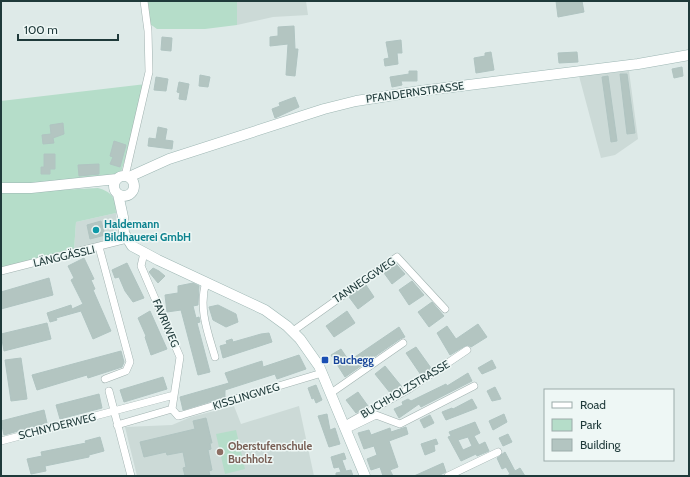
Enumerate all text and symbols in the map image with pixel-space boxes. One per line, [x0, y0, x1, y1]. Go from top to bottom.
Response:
scale bar [18, 16, 118, 42]
text: 100 m [24, 22, 58, 37]
street label: PFANDERNSTRASSE [365, 78, 465, 106]
place label: Haldemann Bildhauerei GmbH [104, 217, 191, 244]
marker: Haldemann Bildhauerei GmbH [91, 225, 101, 235]
street label: LÄNGGÄSSLI [32, 242, 96, 270]
street label: TANNEGGWEG [330, 254, 398, 306]
street label: FAVRIWEG [150, 297, 182, 349]
place label: Buchegg [333, 353, 374, 367]
marker: Buchegg [320, 355, 330, 365]
street label: BUCHHOLZSTRASSE [358, 357, 452, 421]
street label: KISSLINGWEG [211, 379, 281, 413]
legend [544, 389, 674, 461]
text: Road [580, 397, 606, 412]
street label: SCHNYDERWEG [17, 410, 97, 442]
text: Park [580, 417, 602, 432]
text: Building [580, 437, 622, 452]
place label: Oberstufenschule Buchholz [228, 439, 312, 466]
marker: Oberstufenschule Buchholz [215, 447, 225, 457]

